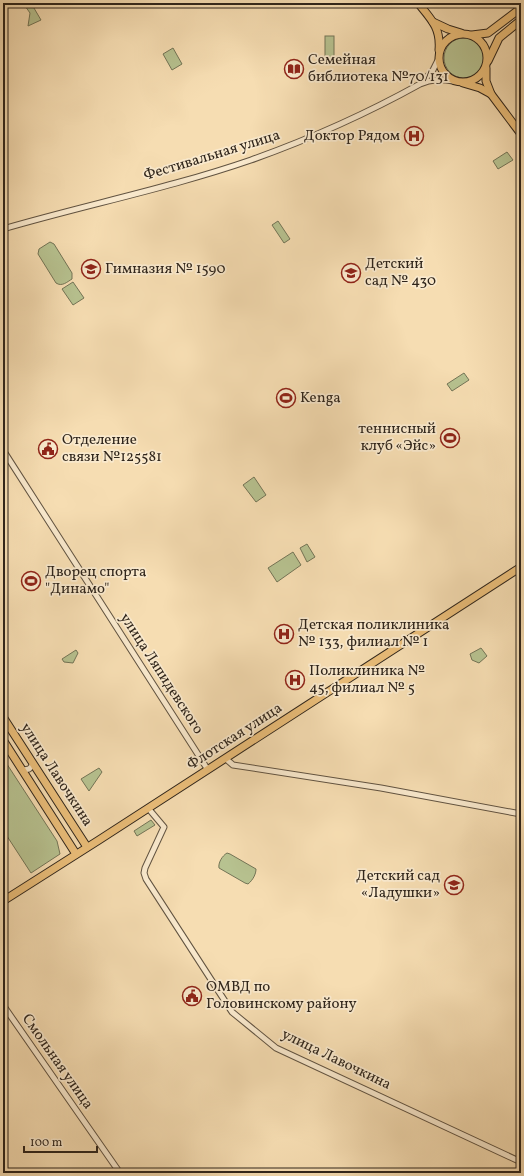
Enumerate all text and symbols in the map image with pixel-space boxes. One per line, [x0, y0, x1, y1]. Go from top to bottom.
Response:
place label: Семейная библиотека №70/131 [308, 50, 449, 88]
library icon: Семейная библиотека №70/131 [283, 58, 305, 80]
street label: Фестивальная улица [141, 125, 283, 187]
hospital icon: Доктор Рядом [403, 125, 425, 147]
place label: Доктор Рядом [304, 126, 400, 147]
place label: Детский сад № 430 [365, 254, 436, 292]
school or university icon: Гимназия № 1590 [80, 258, 102, 280]
place label: Гимназия № 1590 [105, 259, 226, 280]
school or university icon: Детский сад № 430 [340, 262, 362, 284]
sports icon: Kenga [275, 387, 297, 409]
place label: Kenga [300, 388, 341, 409]
place label: теннисный клуб «Эйс» [358, 419, 436, 457]
sports icon: теннисный клуб «Эйс» [439, 427, 461, 449]
place label: Отделение связи №125581 [62, 430, 162, 468]
public building icon: Отделение связи №125581 [37, 438, 59, 460]
place label: Дворец спорта "Динамо" [45, 562, 146, 600]
sports icon: Дворец спорта "Динамо" [20, 570, 42, 592]
street label: улица Ляпидевского [114, 609, 208, 739]
place label: Детская поликлиника № 133, филиал № 1 [298, 615, 450, 653]
hospital icon: Детская поликлиника № 133, филиал № 1 [273, 623, 295, 645]
place label: Поликлиника № 45, филиал № 5 [309, 661, 425, 699]
hospital icon: Поликлиника № 45, филиал № 5 [284, 669, 306, 691]
street label: Флотская улица [183, 698, 287, 776]
street label: улица Лавочкина [15, 719, 97, 831]
place label: Детский сад «Ладушки» [356, 866, 441, 904]
school or university icon: Детский сад «Ладушки» [443, 874, 465, 896]
place label: ОМВД по Головинскому району [206, 977, 357, 1015]
public building icon: ОМВД по Головинскому району [181, 985, 203, 1007]
street label: Смольная улица [16, 1010, 98, 1114]
street label: улица Лавочкина [278, 1024, 394, 1096]
scale bar [24, 1128, 97, 1154]
text: 100 m [30, 1135, 63, 1151]

